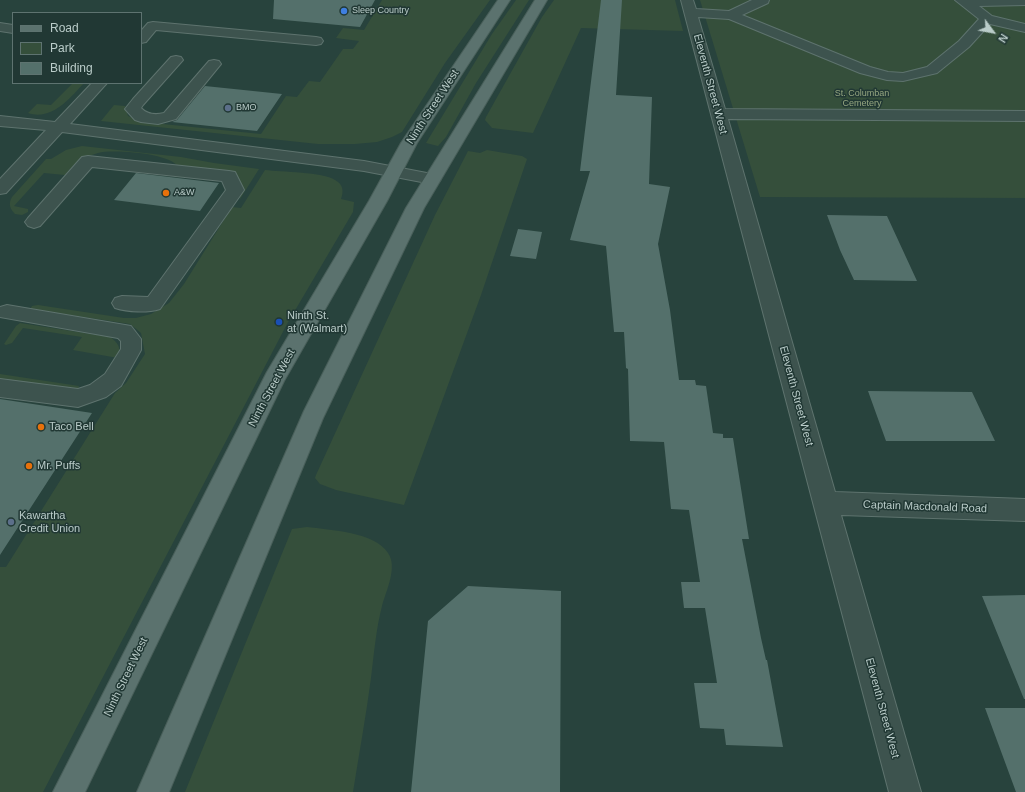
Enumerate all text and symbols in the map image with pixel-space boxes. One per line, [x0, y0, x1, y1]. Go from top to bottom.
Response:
marker: Sleep Country [339, 6, 349, 16]
place label: Sleep Country [352, 6, 409, 16]
legend [12, 12, 142, 84]
north arrow [973, 12, 1013, 52]
text: Road [50, 21, 79, 35]
street label: Eleventh Street West [690, 32, 730, 136]
text: N [996, 32, 1010, 45]
text: Park [50, 41, 75, 55]
text: Building [50, 61, 93, 75]
street label: Ninth Street West [404, 67, 462, 147]
park label: St. Columban Cemetery [835, 89, 889, 110]
marker: BMO [223, 103, 233, 113]
place label: BMO [236, 103, 257, 113]
marker: A&W [161, 188, 171, 198]
place label: A&W [174, 188, 195, 198]
place label: Ninth St. at (Walmart) [287, 309, 347, 335]
marker: Ninth St. at (Walmart) [274, 317, 284, 327]
street label: Eleventh Street West [776, 344, 816, 448]
street label: Ninth Street West [246, 347, 298, 429]
place label: Taco Bell [49, 420, 94, 434]
marker: Taco Bell [36, 422, 46, 432]
place label: Mr. Puffs [37, 459, 80, 473]
marker: Mr. Puffs [24, 461, 34, 471]
street label: Captain Macdonald Road [863, 498, 987, 516]
place label: Kawartha Credit Union [19, 509, 80, 535]
marker: Kawartha Credit Union [6, 517, 16, 527]
street label: Ninth Street West [101, 635, 151, 719]
street label: Eleventh Street West [862, 656, 902, 760]

